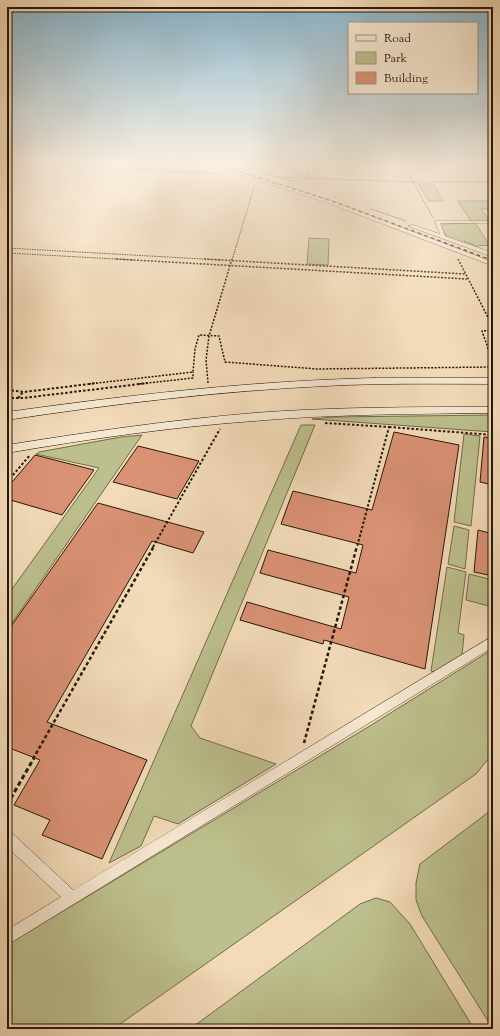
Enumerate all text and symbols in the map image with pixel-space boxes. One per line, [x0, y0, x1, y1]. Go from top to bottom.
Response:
legend [348, 22, 478, 94]
text: Road [384, 30, 411, 48]
text: Park [384, 50, 407, 68]
text: Building [384, 70, 428, 88]

